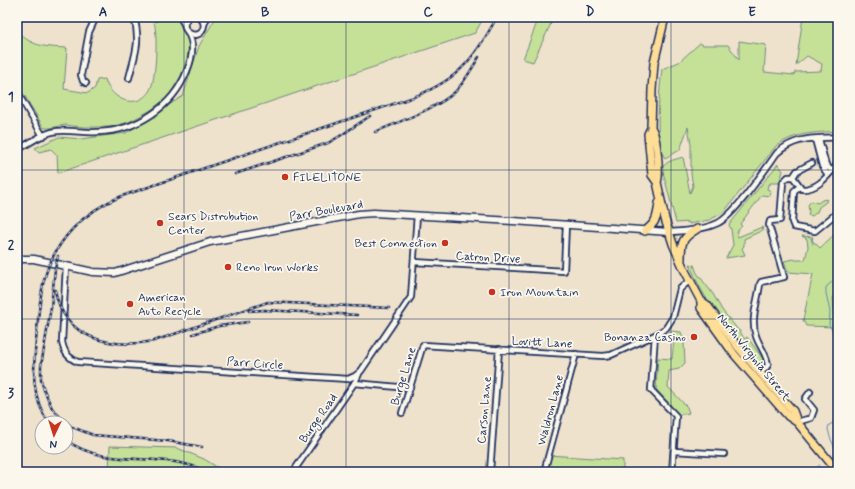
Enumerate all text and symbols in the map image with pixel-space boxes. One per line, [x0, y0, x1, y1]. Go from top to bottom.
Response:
text: A [99, 4, 107, 21]
text: B [261, 4, 270, 21]
text: C [423, 4, 433, 21]
text: D [586, 4, 595, 21]
text: E [748, 4, 756, 21]
text: 1 [8, 89, 14, 106]
place label: FILELITONE [293, 170, 362, 186]
marker: FILELITONE [280, 172, 290, 182]
street label: Parr Boulevard [288, 197, 364, 225]
place label: Sears Distrobution Center [168, 209, 258, 239]
marker: Sears Distrobution Center [155, 218, 165, 228]
place label: Best Connection [354, 236, 437, 252]
text: 2 [8, 237, 15, 254]
marker: Best Connection [440, 238, 450, 248]
street label: Catron Drive [455, 248, 521, 268]
place label: Reno Iron Works [236, 260, 318, 276]
marker: Reno Iron Works [223, 262, 233, 272]
place label: Iron Mountain [500, 285, 579, 301]
marker: Iron Mountain [487, 287, 497, 297]
place label: American Auto Recycle [138, 290, 201, 320]
marker: American Auto Recycle [125, 299, 135, 309]
street label: North Virginia Street [713, 310, 794, 405]
place label: Bonanza Casino [604, 330, 686, 346]
marker: Bonanza Casino [689, 332, 699, 342]
street label: Lovitt Lane [511, 333, 573, 353]
street label: Burge Lane [388, 345, 420, 407]
street label: Parr Circle [226, 354, 284, 374]
street label: Waldron Lane [534, 373, 568, 447]
street label: Carson Lane [474, 376, 496, 444]
text: 3 [8, 385, 14, 402]
street label: Burge Road [296, 391, 342, 446]
north arrow [34, 415, 74, 455]
text: N [49, 437, 58, 451]

